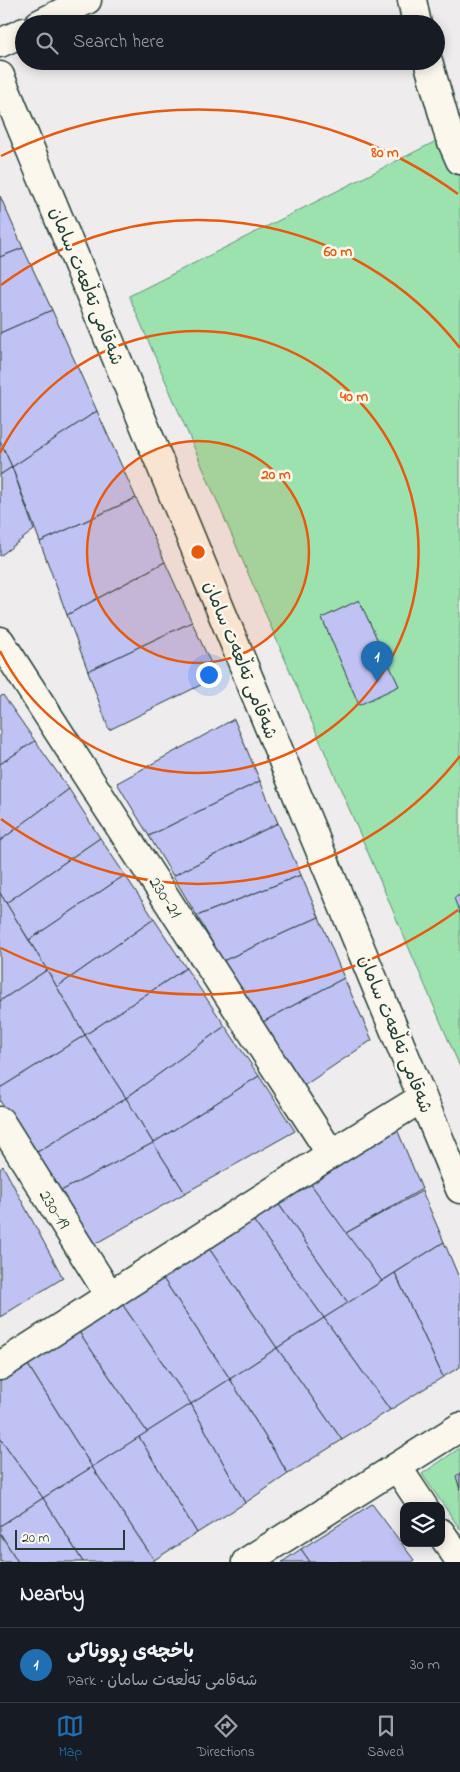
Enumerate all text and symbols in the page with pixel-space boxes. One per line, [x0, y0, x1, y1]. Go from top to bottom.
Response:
search box [15, 15, 445, 70]
icon: search [33, 29, 61, 57]
text: Search here [73, 29, 164, 56]
text: 80 m [370, 142, 399, 164]
street label: شەقامی تەڵعەت سامان [41, 203, 131, 370]
text: 60 m [323, 241, 353, 263]
text: 40 m [339, 386, 368, 408]
text: 20 m [260, 464, 291, 486]
centre of rings [189, 543, 207, 561]
street label: شەقامی تەڵعەت سامان [195, 577, 285, 744]
pin: 1 [361, 641, 393, 682]
your location [196, 662, 222, 688]
street label: 230-21 [141, 872, 188, 925]
street label: شەقامی تەڵعەت سامان [350, 951, 440, 1118]
street label: 230-19 [31, 1185, 76, 1235]
map controls [400, 1502, 445, 1547]
button: layers [400, 1502, 445, 1547]
scale bar [15, 1527, 125, 1550]
text: 20 m [22, 1528, 49, 1549]
text: Nearby [20, 1580, 84, 1610]
text: باخچەی ڕووناکی [67, 1639, 194, 1666]
text: 1 [33, 1653, 39, 1677]
text: 30 m [410, 1653, 440, 1677]
text: Park · شەقامی تەڵعەت سامان [67, 1669, 257, 1693]
tab: Map [56, 1712, 84, 1763]
tab: Directions [197, 1712, 255, 1763]
tab: Saved [367, 1712, 404, 1763]

